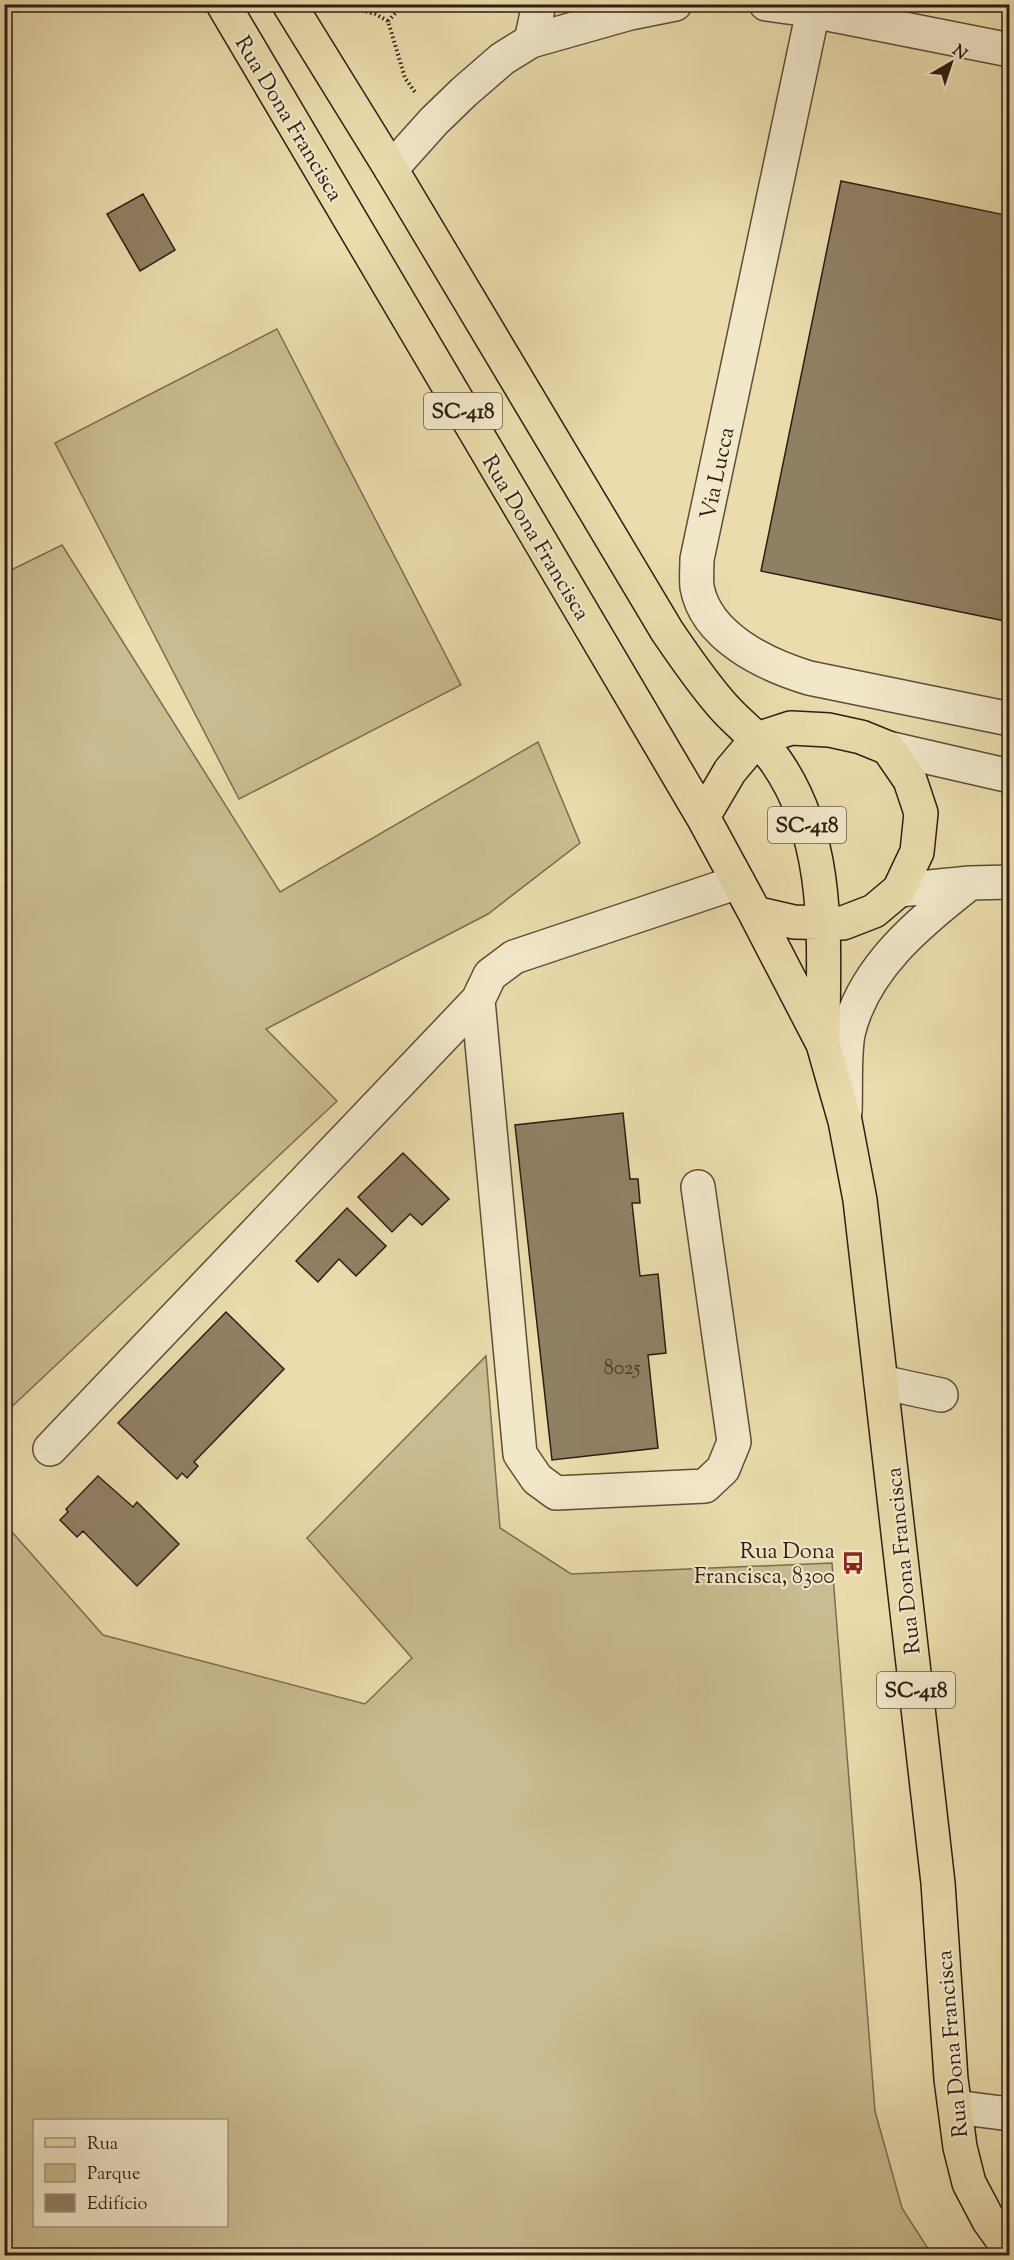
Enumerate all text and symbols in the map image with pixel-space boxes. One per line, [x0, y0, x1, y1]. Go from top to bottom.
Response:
street label: Rua Dona Francisca [225, 31, 350, 208]
north arrow [921, 33, 981, 93]
text: N [947, 40, 971, 66]
road number: SC-418 [424, 393, 502, 429]
street label: Via Lucca [694, 425, 744, 523]
street label: Rua Dona Francisca [472, 450, 597, 627]
road number: SC-418 [768, 807, 846, 843]
house number: 8025 [604, 1355, 640, 1384]
street label: Rua Dona Francisca [879, 1466, 931, 1656]
place label: Rua Dona Francisca, 8300 [694, 1537, 835, 1594]
bus stop icon: Rua Dona Francisca, 8300 [840, 1550, 866, 1576]
road number: SC-418 [877, 1672, 955, 1708]
street label: Rua Dona Francisca [930, 1949, 978, 2139]
legend [33, 2119, 228, 2227]
text: Rua [87, 2132, 118, 2158]
text: Parque [87, 2162, 140, 2188]
text: Edifício [87, 2192, 148, 2218]

